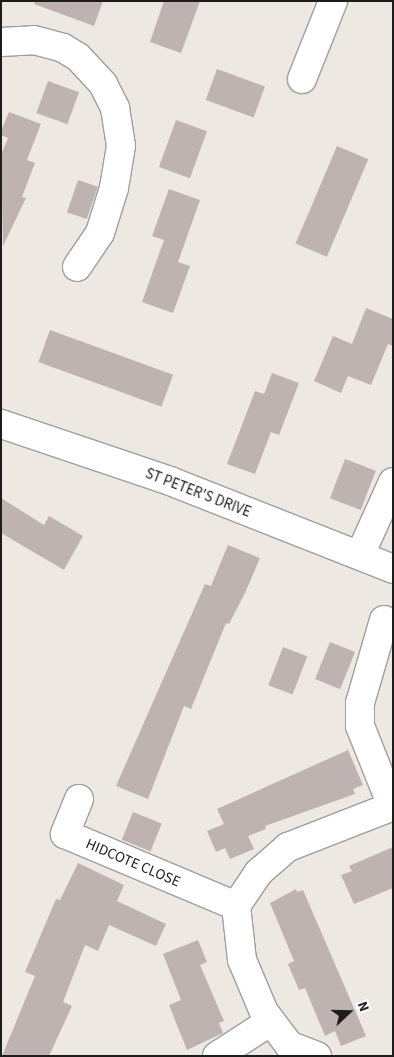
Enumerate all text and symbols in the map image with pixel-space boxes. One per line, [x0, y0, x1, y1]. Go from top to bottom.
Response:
street label: ST PETER'S DRIVE [143, 465, 253, 521]
street label: HIDCOTE CLOSE [83, 835, 183, 891]
north arrow [324, 987, 374, 1037]
text: N [352, 999, 374, 1015]

